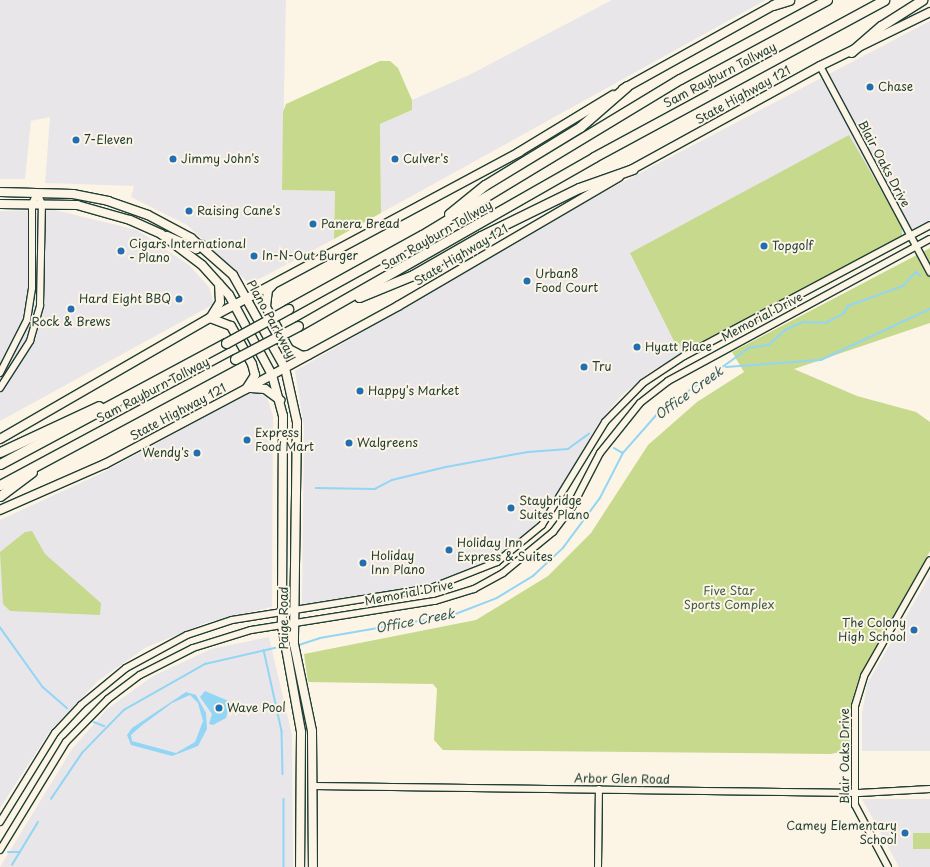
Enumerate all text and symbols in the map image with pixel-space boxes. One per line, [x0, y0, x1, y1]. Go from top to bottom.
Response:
street label: Sam Rayburn Tollway [661, 39, 779, 111]
street label: State Highway 121 [693, 63, 793, 127]
place label: Chase [878, 80, 913, 94]
marker: Chase [865, 82, 875, 92]
street label: Blair Oaks Drive [855, 118, 913, 210]
place label: 7-Eleven [84, 133, 133, 147]
marker: 7-Eleven [71, 135, 81, 145]
place label: Jimmy John's [181, 152, 260, 166]
place label: Culver's [403, 152, 448, 166]
marker: Jimmy John's [168, 154, 178, 164]
marker: Culver's [390, 154, 400, 164]
street label: Sam Rayburn Tollway [379, 198, 495, 272]
place label: Raising Cane's [197, 204, 281, 218]
marker: Raising Cane's [184, 206, 194, 216]
place label: Panera Bread [321, 217, 400, 231]
marker: Panera Bread [308, 219, 318, 229]
street label: State Highway 121 [411, 221, 511, 289]
place label: Cigars International - Plano [129, 237, 246, 265]
place label: Topgolf [772, 239, 813, 253]
marker: Topgolf [759, 241, 769, 251]
marker: Cigars International - Plano [116, 246, 126, 256]
place label: In-N-Out Burger [262, 249, 359, 263]
marker: In-N-Out Burger [249, 251, 259, 261]
place label: Urban8 Food Court [535, 267, 599, 295]
marker: Urban8 Food Court [522, 276, 532, 286]
street label: Plano Parkway [244, 278, 298, 360]
street label: Memorial Drive [719, 289, 805, 345]
place label: Hard Eight BBQ [78, 292, 171, 306]
marker: Hard Eight BBQ [174, 294, 184, 304]
marker: Rock & Brews [66, 304, 76, 314]
place label: Rock & Brews [32, 315, 110, 329]
place label: Hyatt Place [645, 340, 713, 354]
marker: Hyatt Place [632, 342, 642, 352]
street label: Sam Rayburn Tollway [94, 354, 212, 426]
place label: Tru [592, 360, 612, 374]
marker: Tru [579, 362, 589, 372]
water label: Office Creek [652, 363, 726, 423]
street label: State Highway 121 [127, 380, 229, 444]
place label: Happy's Market [368, 384, 460, 398]
marker: Happy's Market [355, 386, 365, 396]
place label: Express Food Mart [255, 426, 315, 454]
marker: Express Food Mart [242, 435, 252, 445]
place label: Walgreens [357, 436, 418, 450]
marker: Walgreens [344, 438, 354, 448]
place label: Wendy's [142, 446, 189, 460]
marker: Wendy's [192, 448, 202, 458]
place label: Staybridge Suites Plano [519, 494, 589, 522]
marker: Staybridge Suites Plano [506, 503, 516, 513]
place label: Holiday Inn Express & Suites [457, 536, 553, 564]
marker: Holiday Inn Express & Suites [444, 545, 454, 555]
place label: Holiday Inn Plano [371, 549, 425, 577]
marker: Holiday Inn Plano [358, 558, 368, 568]
street label: Memorial Drive [363, 577, 455, 609]
park label: Five Star Sports Complex [683, 584, 775, 612]
street label: Paige Road [277, 586, 291, 650]
water label: Office Creek [374, 606, 456, 636]
place label: The Colony High School [838, 616, 906, 644]
marker: The Colony High School [909, 625, 919, 635]
place label: Wave Pool [227, 701, 286, 715]
marker: Wave Pool [214, 703, 224, 713]
street label: Blair Oaks Drive [838, 708, 852, 804]
street label: Arbor Glen Road [573, 771, 671, 787]
place label: Camey Elementary School [786, 819, 897, 847]
marker: Camey Elementary School [900, 828, 910, 838]

